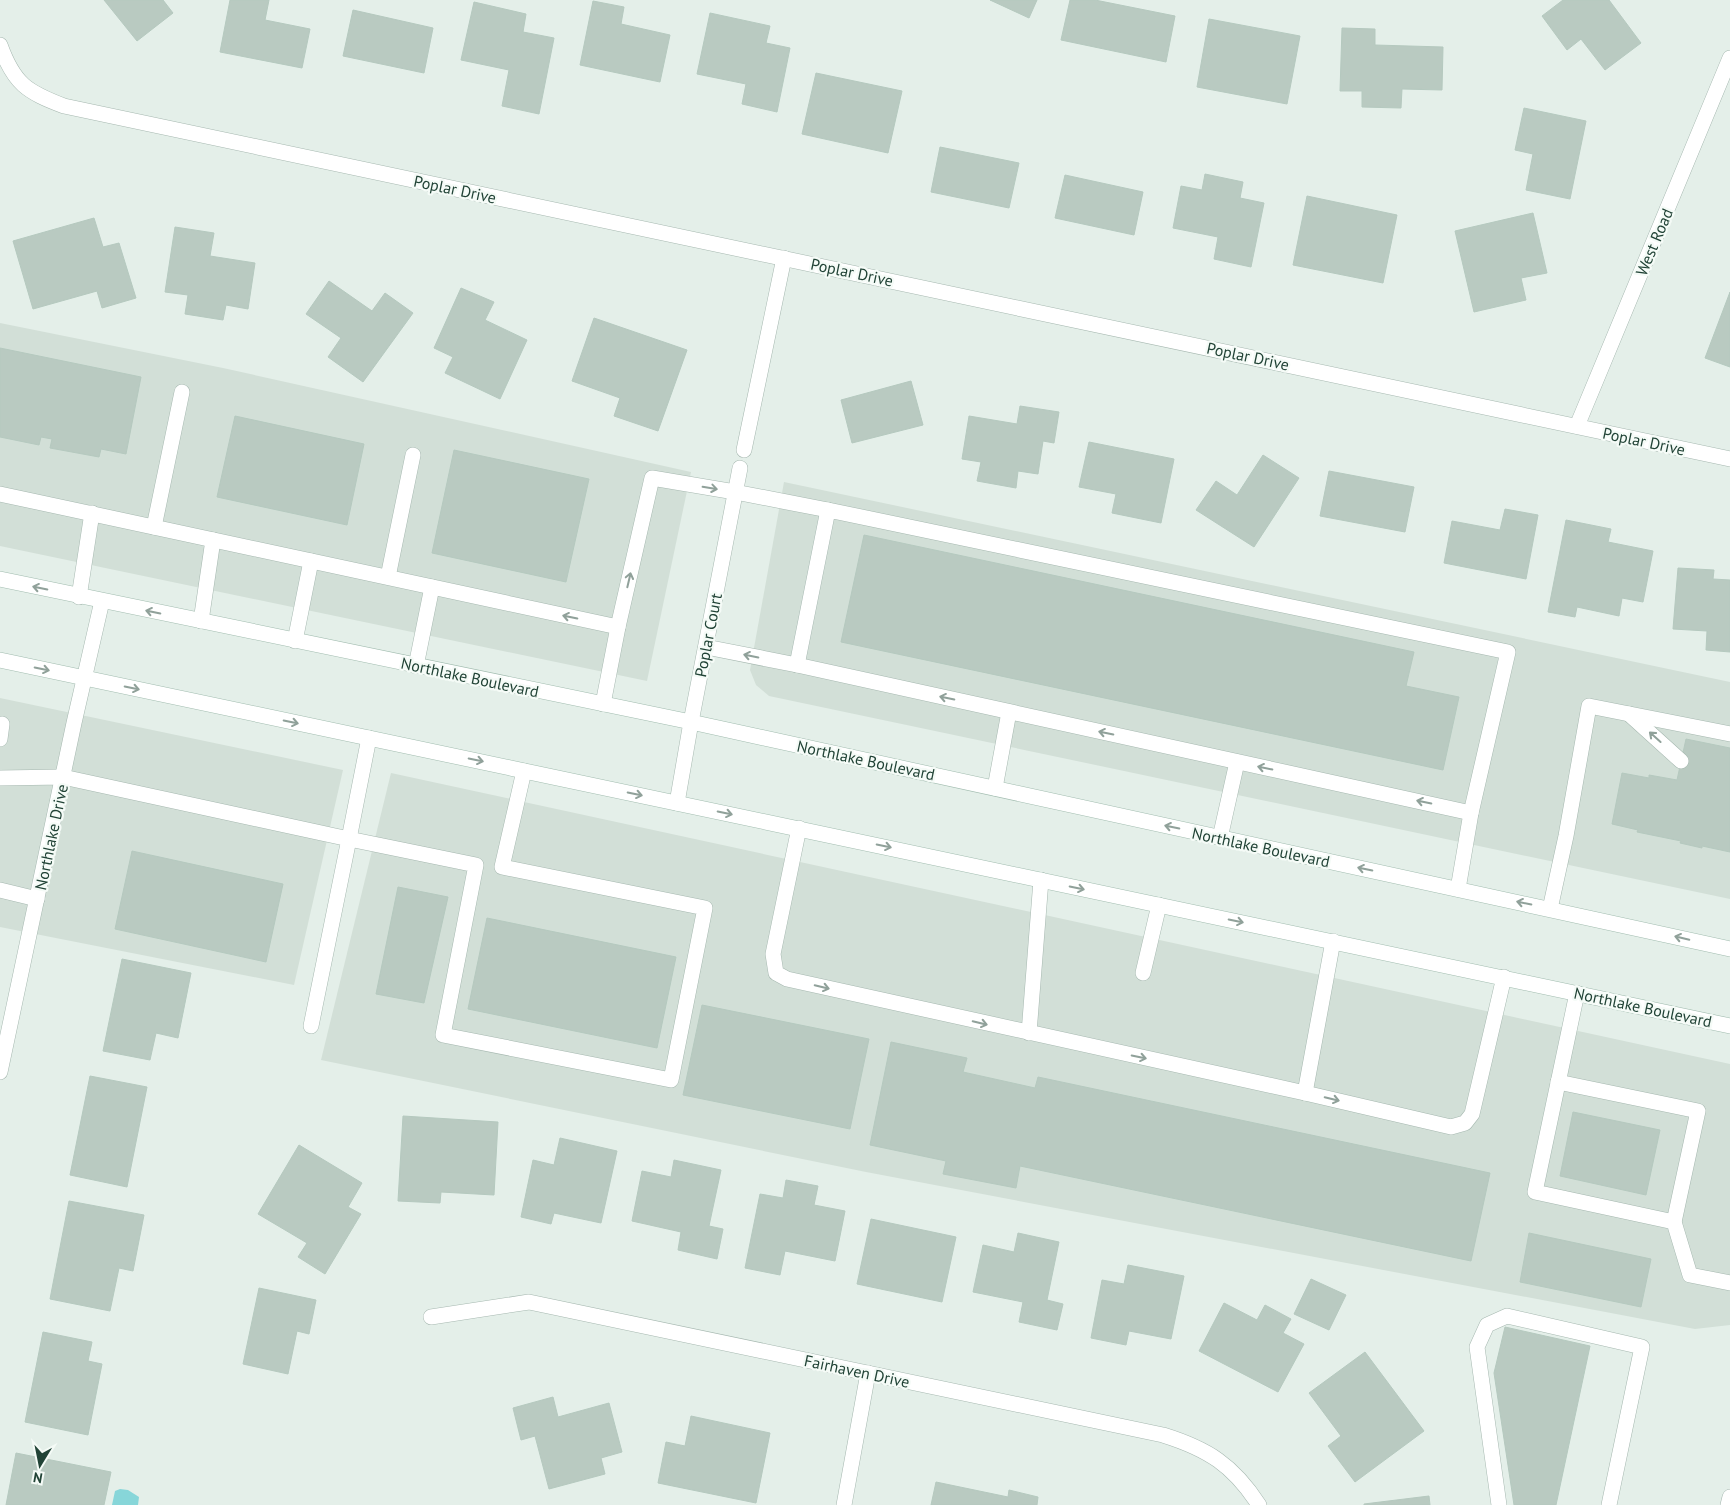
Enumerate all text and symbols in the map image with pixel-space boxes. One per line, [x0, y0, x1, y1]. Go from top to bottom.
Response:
street label: Poplar Drive [412, 171, 498, 207]
street label: West Road [1631, 205, 1677, 279]
street label: Poplar Drive [809, 254, 895, 290]
street label: Poplar Drive [1205, 338, 1291, 374]
street label: Poplar Drive [1601, 423, 1687, 459]
one-way arrow [701, 483, 717, 493]
one-way arrow [625, 572, 634, 588]
one-way arrow [32, 583, 48, 592]
street label: Poplar Court [690, 591, 726, 679]
one-way arrow [146, 606, 162, 616]
one-way arrow [563, 612, 579, 621]
one-way arrow [744, 650, 760, 660]
street label: Northlake Boulevard [399, 653, 541, 701]
one-way arrow [34, 665, 50, 674]
one-way arrow [124, 684, 140, 693]
one-way arrow [940, 693, 956, 702]
one-way arrow [283, 717, 299, 727]
one-way arrow [1098, 728, 1114, 737]
one-way arrow [1649, 732, 1662, 743]
street label: Northlake Boulevard [795, 736, 937, 784]
one-way arrow [467, 756, 483, 766]
one-way arrow [1257, 763, 1273, 772]
street label: Northlake Drive [30, 782, 72, 892]
one-way arrow [626, 789, 642, 799]
one-way arrow [1416, 797, 1432, 807]
one-way arrow [717, 808, 733, 818]
one-way arrow [1164, 822, 1180, 831]
street label: Northlake Boulevard [1190, 823, 1332, 871]
one-way arrow [876, 842, 892, 852]
one-way arrow [1357, 864, 1373, 873]
one-way arrow [1069, 884, 1085, 893]
one-way arrow [1516, 898, 1532, 908]
one-way arrow [1228, 917, 1244, 926]
one-way arrow [1675, 933, 1691, 942]
one-way arrow [813, 983, 829, 992]
street label: Northlake Boulevard [1572, 983, 1714, 1031]
one-way arrow [972, 1018, 988, 1028]
one-way arrow [1131, 1053, 1147, 1062]
one-way arrow [1324, 1095, 1340, 1104]
street label: Fairhaven Drive [803, 1350, 911, 1392]
north arrow [15, 1440, 65, 1490]
text: N [32, 1468, 44, 1487]

